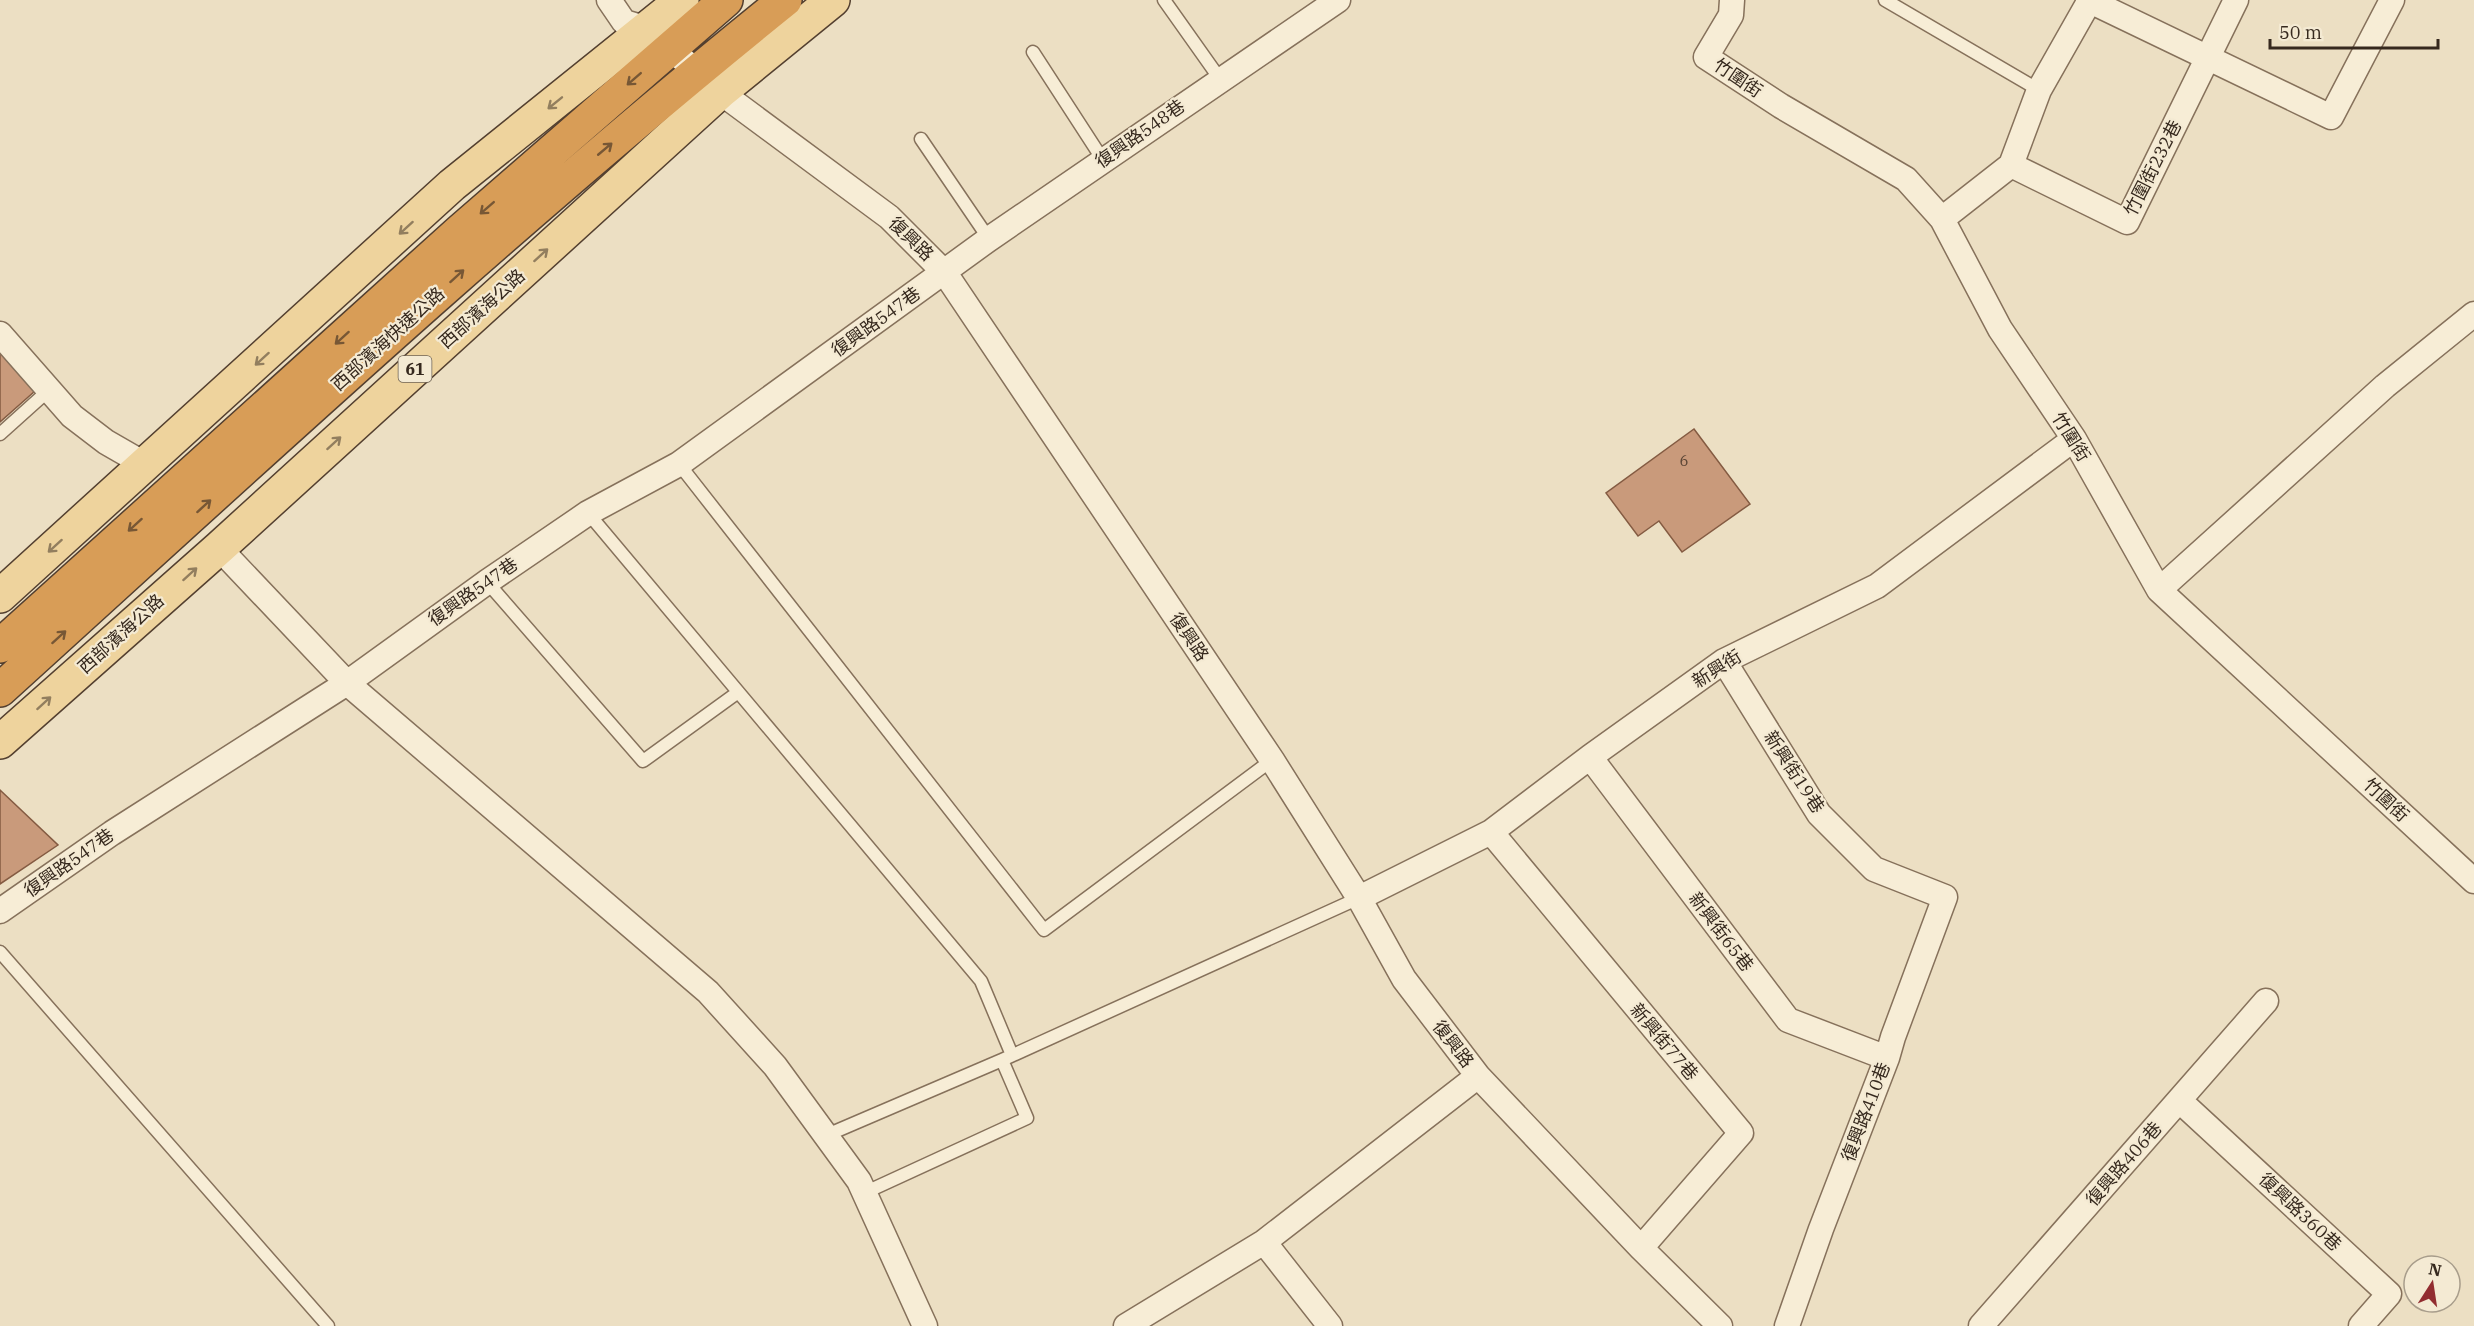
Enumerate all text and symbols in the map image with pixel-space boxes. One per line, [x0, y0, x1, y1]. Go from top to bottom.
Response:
scale bar [2270, 12, 2438, 50]
text: 50 m [2279, 21, 2322, 44]
street label: 竹圍街 [1709, 53, 1767, 102]
one-way arrow [626, 72, 641, 86]
street label: 復興路548巷 [1090, 94, 1189, 173]
one-way arrow [548, 96, 564, 109]
street label: 竹圍街232巷 [2119, 116, 2187, 220]
one-way arrow [597, 142, 612, 156]
one-way arrow [479, 201, 495, 214]
street label: 復興路 [884, 212, 939, 266]
one-way arrow [399, 221, 414, 235]
one-way arrow [533, 248, 548, 262]
street label: 西部濱海公路 [434, 264, 529, 353]
one-way arrow [449, 269, 464, 283]
street label: 西部濱海快速公路 [326, 282, 449, 395]
street label: 復興路547巷 [827, 282, 925, 362]
one-way arrow [335, 331, 350, 345]
one-way arrow [255, 352, 270, 366]
road number: 61 [398, 356, 432, 382]
street label: 竹圍街 [2047, 408, 2095, 466]
one-way arrow [327, 436, 342, 450]
house number: 6 [1679, 451, 1689, 470]
one-way arrow [196, 499, 211, 513]
one-way arrow [128, 518, 143, 532]
one-way arrow [48, 539, 63, 553]
street label: 復興路547巷 [423, 552, 522, 631]
one-way arrow [182, 567, 197, 581]
street label: 西部濱海公路 [73, 589, 168, 678]
street label: 復興路 [1165, 608, 1214, 666]
one-way arrow [51, 630, 66, 644]
street label: 新興街 [1688, 645, 1746, 693]
one-way arrow [36, 696, 51, 710]
street label: 新興街19巷 [1759, 726, 1830, 817]
street label: 竹圍街 [2359, 773, 2414, 826]
street label: 復興路547巷 [19, 823, 118, 902]
street label: 新興街65巷 [1684, 887, 1759, 976]
street label: 新興街77巷 [1625, 998, 1703, 1085]
street label: 復興路 [1428, 1015, 1479, 1072]
street label: 復興路410巷 [1836, 1059, 1895, 1165]
street label: 復興路406巷 [2081, 1117, 2167, 1211]
street label: 復興路360巷 [2254, 1168, 2346, 1256]
north arrow [2402, 1254, 2462, 1314]
text: N [2427, 1258, 2443, 1280]

